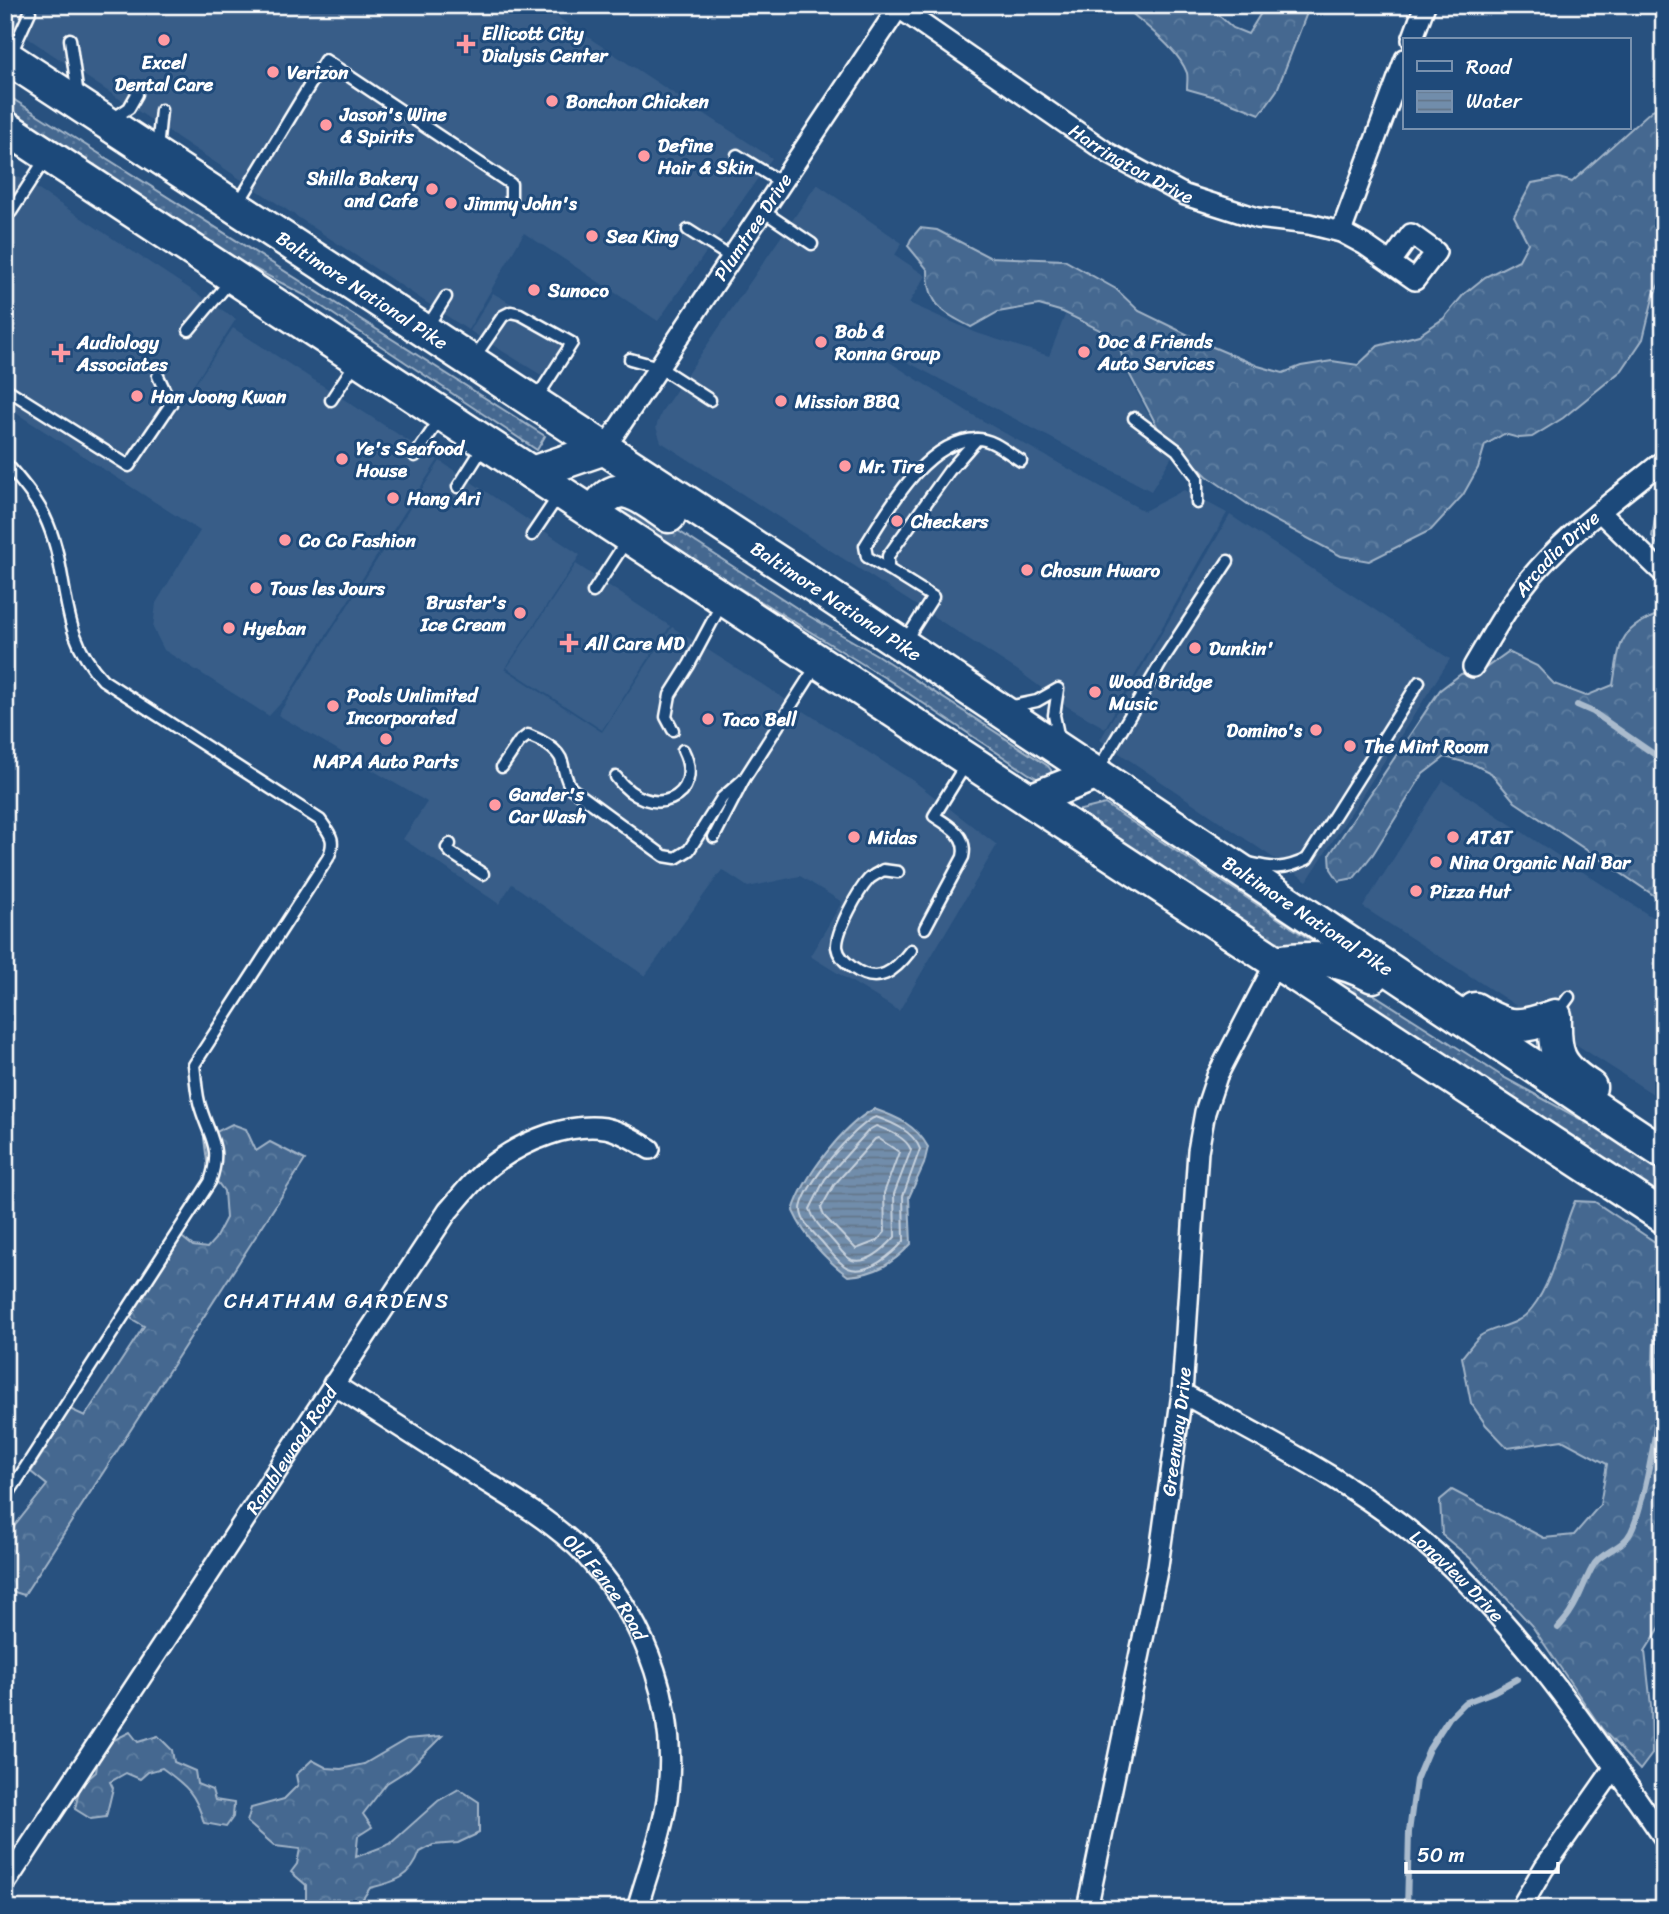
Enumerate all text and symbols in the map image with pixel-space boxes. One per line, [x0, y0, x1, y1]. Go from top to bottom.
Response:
place label: Ellicott City Dialysis Center [482, 17, 609, 72]
marker: Excel Dental Care [156, 32, 172, 48]
marker: Ellicott City Dialysis Center [456, 34, 476, 54]
legend [1403, 38, 1630, 130]
place label: Excel Dental Care [115, 46, 213, 101]
text: Road [1466, 48, 1513, 86]
place label: Verizon [287, 56, 349, 89]
marker: Verizon [265, 64, 281, 80]
text: Water [1466, 82, 1523, 120]
place label: Bonchon Chicken [566, 85, 710, 118]
marker: Bonchon Chicken [544, 93, 560, 109]
place label: Jason's Wine & Spirits [339, 98, 447, 153]
street label: Harrington Drive [1062, 114, 1198, 213]
marker: Jason's Wine & Spirits [318, 117, 334, 133]
place label: Define Hair & Skin [657, 129, 754, 184]
marker: Define Hair & Skin [636, 148, 652, 164]
place label: Shilla Bakery and Cafe [306, 162, 419, 217]
street label: Plumtree Drive [704, 166, 801, 287]
marker: Shilla Bakery and Cafe [424, 181, 440, 197]
place label: Jimmy John's [464, 187, 578, 220]
marker: Jimmy John's [443, 195, 459, 211]
place label: Sea King [605, 220, 679, 253]
street label: Baltimore National Pike [270, 221, 455, 359]
marker: Sea King [584, 228, 600, 244]
place label: Sunoco [547, 274, 609, 307]
marker: Sunoco [526, 282, 542, 298]
place label: Bob & Ronna Group [834, 315, 941, 370]
place label: Doc & Friends Auto Services [1097, 325, 1216, 380]
place label: Audiology Associates [76, 326, 169, 381]
marker: Bob & Ronna Group [813, 334, 829, 350]
marker: Audiology Associates [51, 343, 71, 363]
marker: Doc & Friends Auto Services [1076, 344, 1092, 360]
place label: Han Joong Kwan [150, 380, 287, 413]
place label: Mission BBQ [794, 385, 900, 418]
marker: Han Joong Kwan [129, 388, 145, 404]
marker: Mission BBQ [773, 393, 789, 409]
place label: Ye's Seafood House [355, 432, 466, 487]
place label: Mr. Tire [858, 450, 925, 483]
marker: Ye's Seafood House [334, 451, 350, 467]
marker: Mr. Tire [837, 458, 853, 474]
place label: Hang Ari [406, 482, 482, 515]
marker: Hang Ari [385, 490, 401, 506]
street label: Arcadia Drive [1504, 501, 1607, 605]
place label: Checkers [910, 505, 990, 538]
marker: Checkers [889, 513, 905, 529]
place label: Co Co Fashion [298, 524, 416, 557]
marker: Co Co Fashion [277, 532, 293, 548]
street label: Baltimore National Pike [744, 532, 929, 670]
place label: Chosun Hwaro [1040, 554, 1161, 587]
marker: Chosun Hwaro [1019, 562, 1035, 578]
place label: Tous les Jours [270, 572, 386, 605]
marker: Tous les Jours [248, 580, 264, 596]
place label: Bruster's Ice Cream [420, 586, 507, 641]
marker: Bruster's Ice Cream [512, 605, 528, 621]
place label: Hyeban [242, 612, 307, 645]
marker: Hyeban [221, 620, 237, 636]
place label: All Care MD [584, 627, 685, 660]
place label: Dunkin' [1209, 632, 1274, 665]
marker: All Care MD [559, 633, 579, 653]
marker: Dunkin' [1187, 640, 1203, 656]
place label: Wood Bridge Music [1108, 665, 1213, 720]
place label: Pools Unlimited Incorporated [346, 679, 479, 734]
marker: Wood Bridge Music [1087, 684, 1103, 700]
marker: Pools Unlimited Incorporated [325, 698, 341, 714]
place label: Taco Bell [722, 703, 797, 736]
marker: Taco Bell [700, 711, 716, 727]
place label: Domino's [1227, 714, 1303, 747]
marker: Domino's [1308, 722, 1324, 738]
place label: The Mint Room [1364, 730, 1489, 763]
marker: NAPA Auto Parts [378, 731, 394, 747]
marker: The Mint Room [1342, 738, 1358, 754]
place label: NAPA Auto Parts [313, 745, 460, 778]
place label: Gander's Car Wash [508, 778, 586, 833]
marker: Gander's Car Wash [487, 797, 503, 813]
place label: Midas [867, 821, 918, 854]
place label: AT&T [1466, 821, 1514, 854]
marker: Midas [846, 829, 862, 845]
marker: AT&T [1445, 829, 1461, 845]
street label: Baltimore National Pike [1216, 846, 1401, 985]
place label: Nina Organic Nail Bar [1449, 846, 1632, 879]
marker: Nina Organic Nail Bar [1428, 854, 1444, 870]
place label: Pizza Hut [1430, 875, 1512, 908]
marker: Pizza Hut [1408, 883, 1424, 899]
district label: CHATHAM GARDENS [224, 1282, 450, 1320]
street label: Greenway Drive [1151, 1366, 1200, 1498]
street label: Ramblewood Road [236, 1377, 347, 1521]
street label: Longview Drive [1402, 1521, 1513, 1630]
street label: Old Fence Road [555, 1525, 658, 1647]
scale bar [1406, 1830, 1559, 1874]
text: 50 m [1417, 1836, 1465, 1874]

